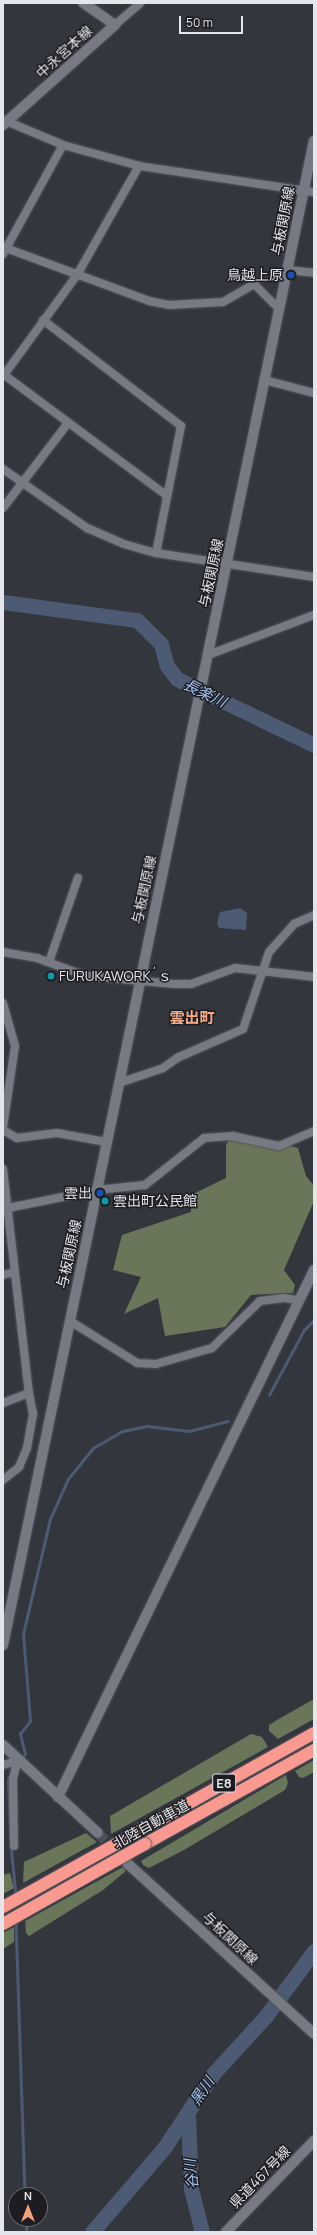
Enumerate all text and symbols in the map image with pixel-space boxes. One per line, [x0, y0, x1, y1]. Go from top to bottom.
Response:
scale bar [181, 8, 245, 34]
text: 50 m [186, 14, 213, 31]
street label: 中永宮本線 [32, 22, 96, 82]
street label: 与板関原線 [268, 185, 298, 257]
place label: 鳥越上原 [227, 267, 283, 283]
marker: 鳥越上原 [286, 270, 296, 280]
street label: 与板関原線 [196, 537, 226, 609]
water label: 長楽川 [181, 675, 229, 711]
street label: 与板関原線 [129, 854, 159, 926]
place label: FURUKAWORK´ｓ [59, 968, 172, 984]
marker: FURUKAWORK´ｓ [46, 971, 56, 981]
district label: 雲出町 [170, 1009, 214, 1027]
place label: 雲出 [64, 1185, 92, 1201]
marker: 雲出 [95, 1188, 105, 1198]
place label: 雲出町公民館 [113, 1193, 197, 1209]
marker: 雲出町公民館 [100, 1196, 110, 1206]
street label: 与板関原線 [54, 1218, 84, 1290]
road number: E8 [212, 1772, 236, 1794]
street label: 北陸自動車道 [110, 1796, 192, 1852]
street label: 与板関原線 [199, 1908, 261, 1968]
water label: 黒川 [186, 2074, 218, 2108]
street label: 県道467号線 [226, 2142, 294, 2212]
water label: 谷川 [181, 2158, 201, 2190]
north arrow [8, 2187, 48, 2227]
text: N [24, 2188, 32, 2203]

